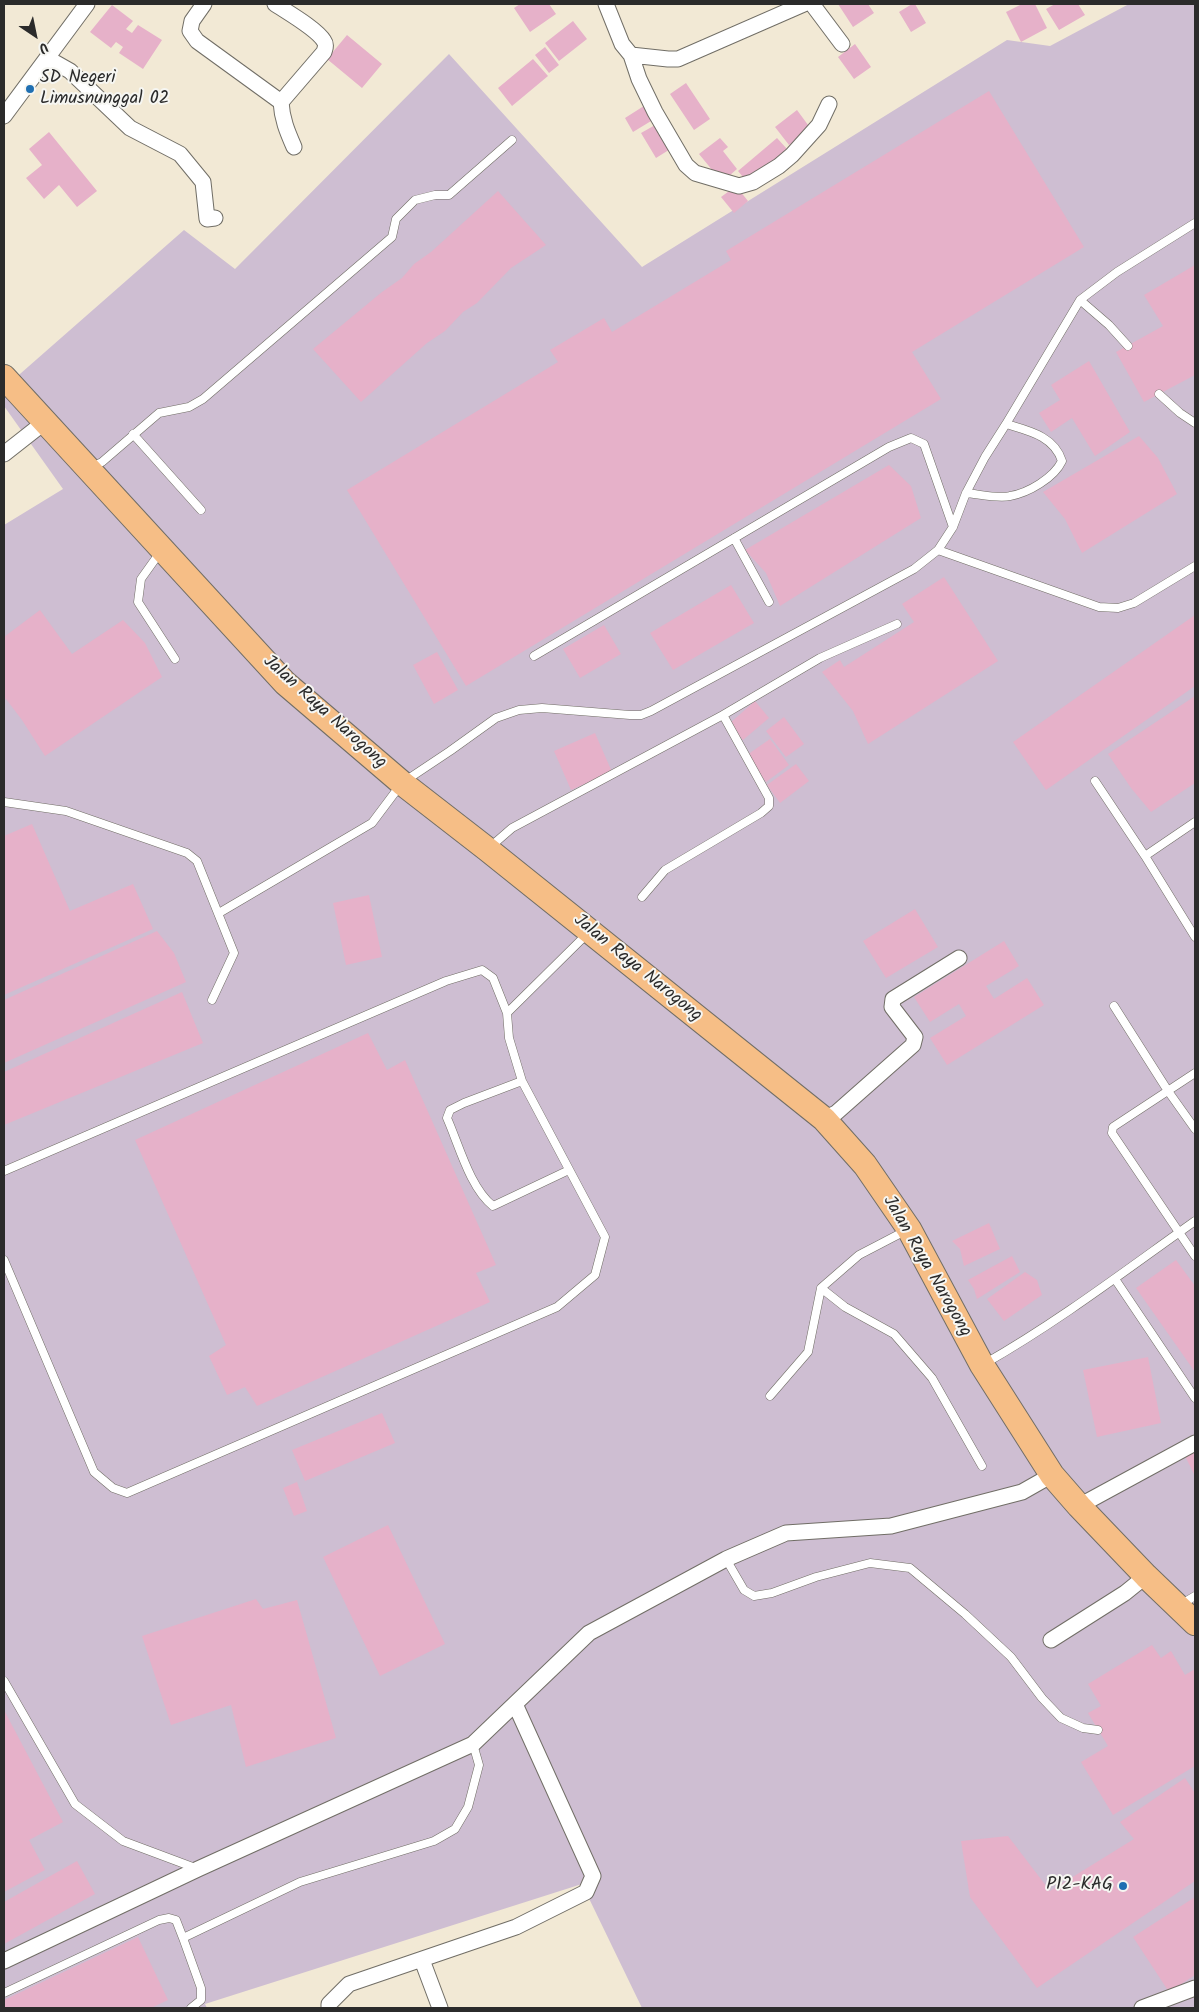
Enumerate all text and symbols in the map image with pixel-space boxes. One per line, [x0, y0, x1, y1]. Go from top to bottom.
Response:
north arrow [10, 10, 60, 60]
text: U [34, 36, 53, 59]
place label: SD Negeri Limusnunggal 02 [40, 68, 169, 110]
marker: SD Negeri Limusnunggal 02 [24, 83, 36, 95]
street label: Jalan Raya Narogong [258, 652, 390, 774]
street label: Jalan Raya Narogong [568, 911, 706, 1027]
street label: Jalan Raya Narogong [877, 1193, 975, 1341]
place label: P12-KAG [1046, 1875, 1113, 1897]
marker: P12-KAG [1117, 1880, 1129, 1892]

